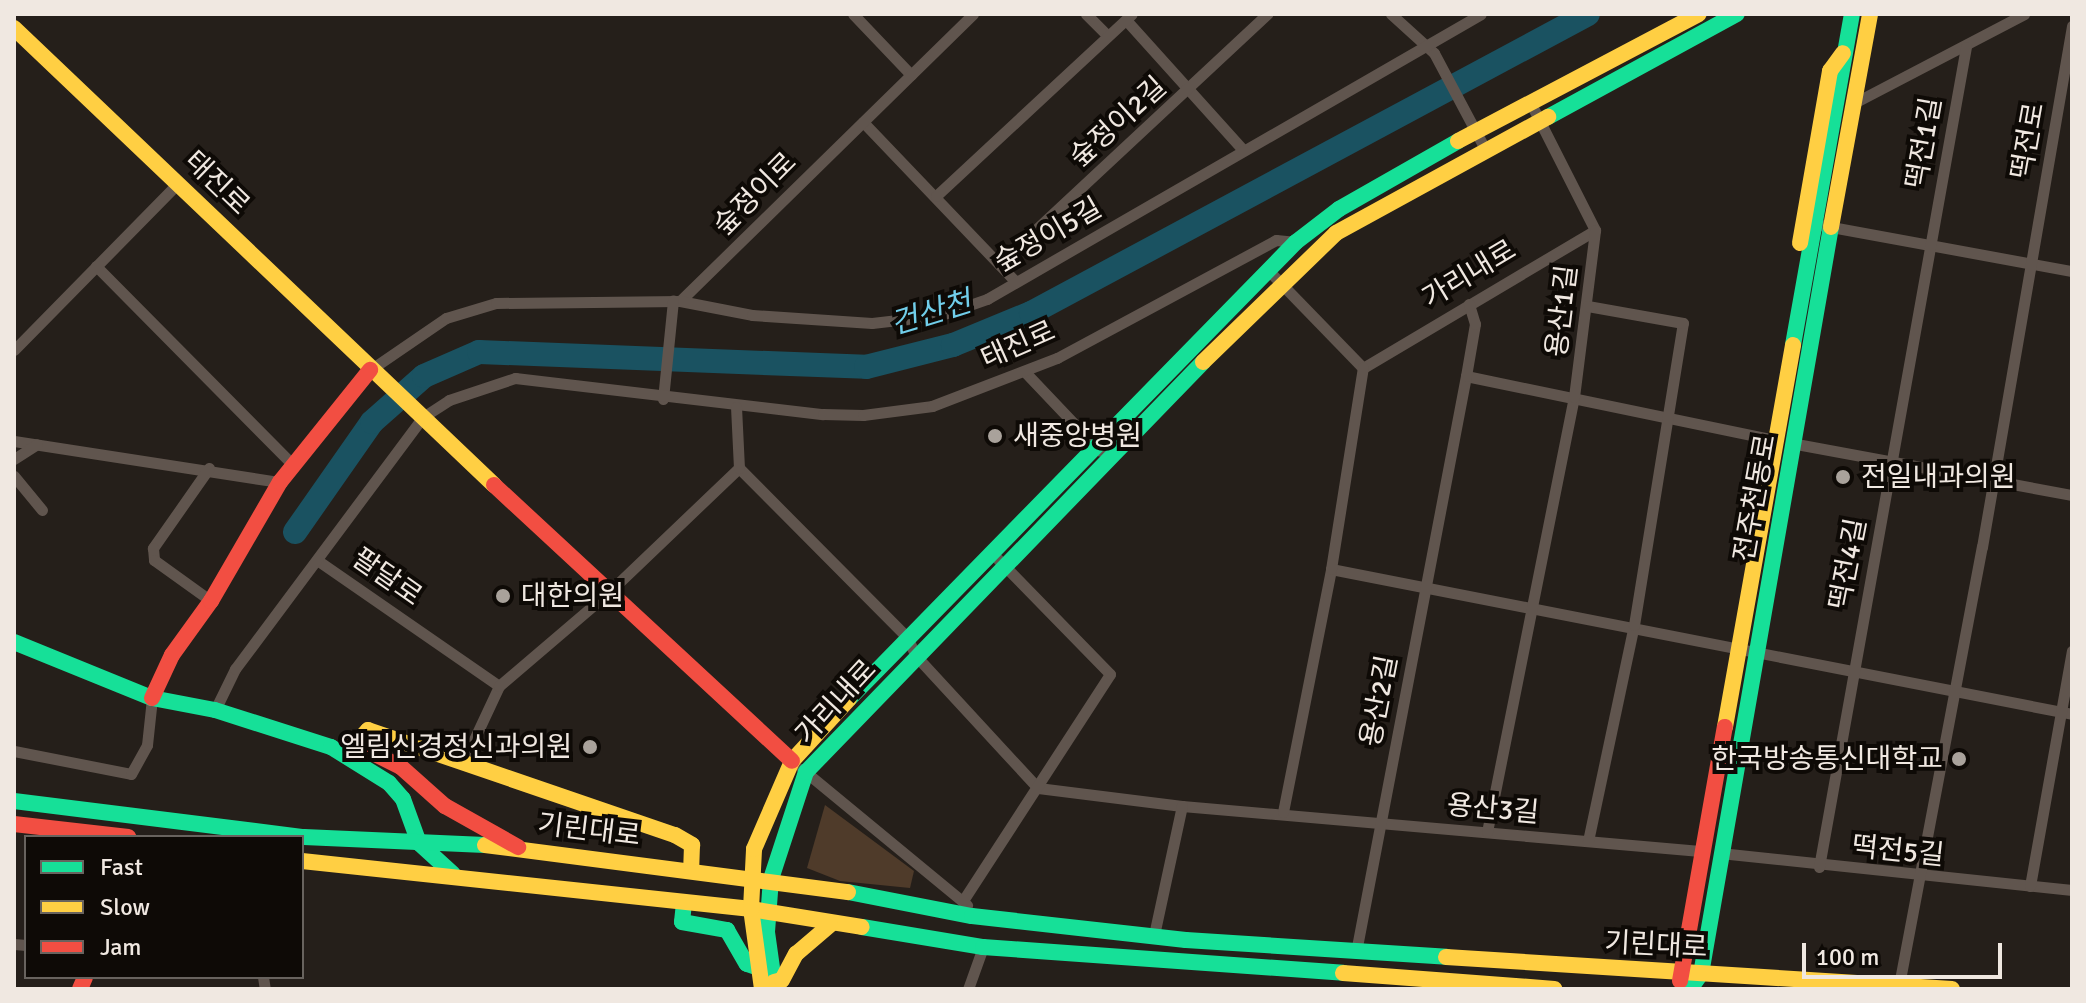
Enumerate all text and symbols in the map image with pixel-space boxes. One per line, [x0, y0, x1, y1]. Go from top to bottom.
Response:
street label: 숲정이2길 [1063, 70, 1173, 174]
street label: 떡전1길 [1899, 95, 1949, 191]
street label: 떡전로 [2005, 100, 2051, 182]
street label: 태진로 [178, 144, 256, 222]
street label: 숲정이로 [707, 146, 803, 242]
street label: 숲정이5길 [988, 191, 1108, 279]
street label: 가리내로 [1416, 233, 1522, 315]
street label: 용산1길 [1540, 263, 1584, 359]
water label: 건산천 [886, 285, 976, 343]
street label: 태진로 [976, 314, 1060, 376]
place label: 새중앙병원 [1013, 419, 1142, 453]
marker: 새중앙병원 [984, 425, 1006, 447]
street label: 전주천동로 [1727, 432, 1783, 564]
place label: 전일내과의원 [1861, 460, 2016, 494]
marker: 전일내과의원 [1832, 466, 1854, 488]
street label: 떡전4길 [1823, 515, 1873, 613]
street label: 팔달로 [346, 541, 428, 613]
place label: 대한의원 [521, 579, 624, 613]
marker: 대한의원 [492, 585, 514, 607]
street label: 용산2길 [1354, 652, 1404, 750]
street label: 가리내로 [789, 653, 883, 751]
place label: 엘림신경정신과의원 [340, 730, 572, 764]
marker: 엘림신경정신과의원 [579, 736, 601, 758]
place label: 한국방송통신대학교 [1711, 742, 1943, 776]
marker: 한국방송통신대학교 [1950, 750, 1968, 768]
street label: 용산3길 [1446, 788, 1540, 830]
street label: 기린대로 [536, 807, 642, 853]
street label: 떡전5길 [1850, 829, 1946, 873]
legend [24, 835, 304, 979]
text: Fast [100, 852, 143, 882]
text: Slow [100, 892, 150, 922]
street label: 기린대로 [1604, 926, 1708, 964]
scale bar [1806, 927, 2006, 977]
text: Jam [100, 932, 141, 962]
text: 100 m [1816, 942, 1879, 972]

